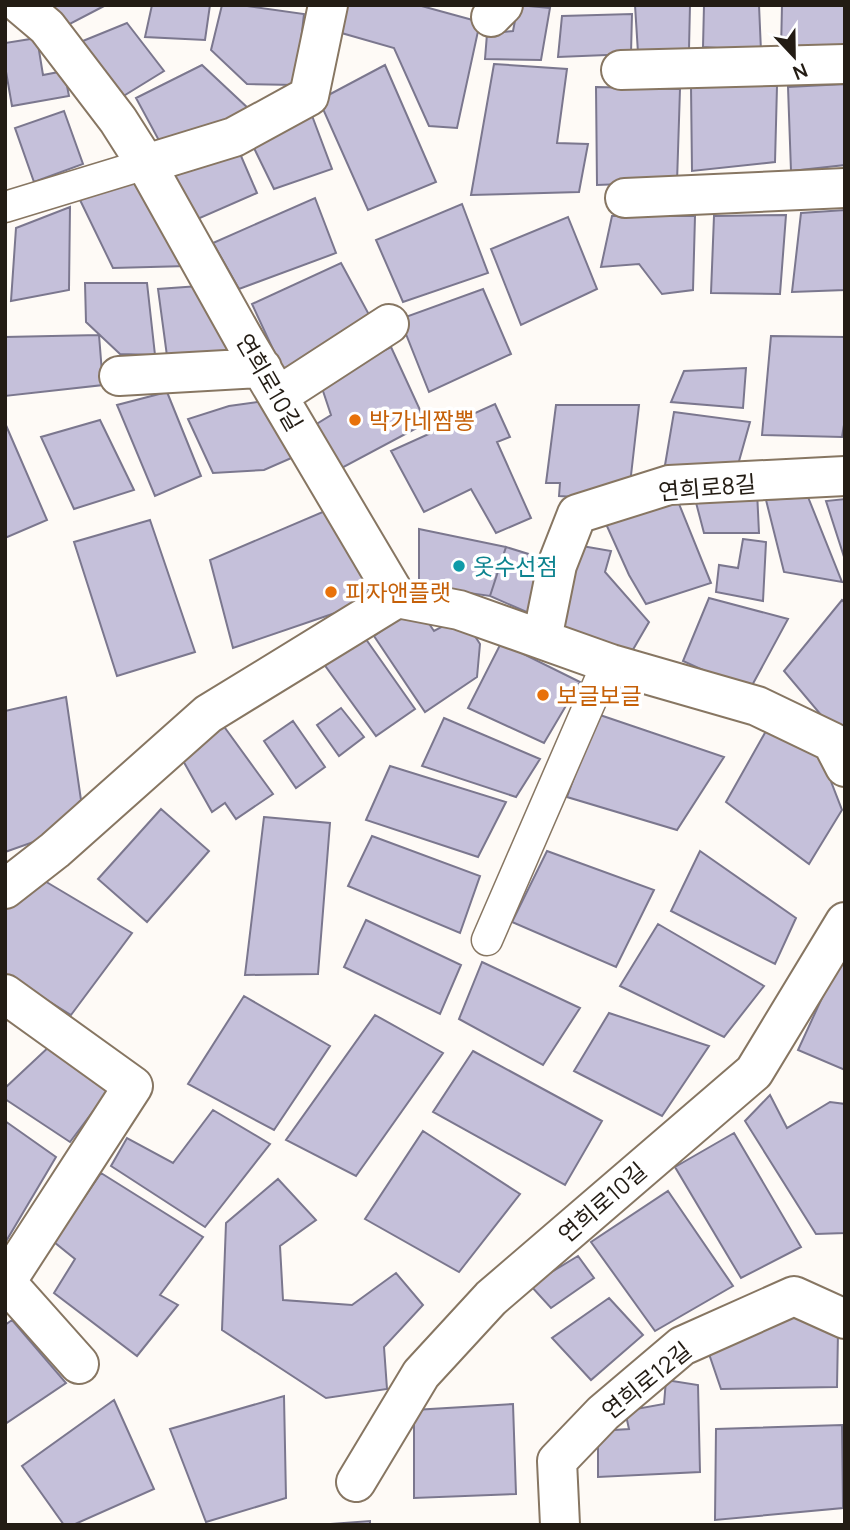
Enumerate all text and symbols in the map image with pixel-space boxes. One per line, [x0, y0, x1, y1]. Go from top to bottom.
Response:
north arrow [759, 21, 829, 91]
text: N [789, 57, 812, 86]
street label: 연희로10길 [229, 327, 311, 437]
place label: 박가네짬뽕 [369, 404, 475, 436]
marker: 박가네짬뽕 [347, 412, 363, 428]
street label: 연희로8길 [657, 467, 757, 507]
place label: 옷수선점 [473, 550, 558, 582]
marker: 옷수선점 [451, 558, 467, 574]
place label: 피자앤플랫 [345, 576, 451, 608]
marker: 피자앤플랫 [323, 584, 339, 600]
place label: 보글보글 [557, 679, 642, 711]
marker: 보글보글 [535, 687, 551, 703]
street label: 연희로10길 [551, 1155, 653, 1249]
street label: 연희로12길 [594, 1334, 698, 1426]

